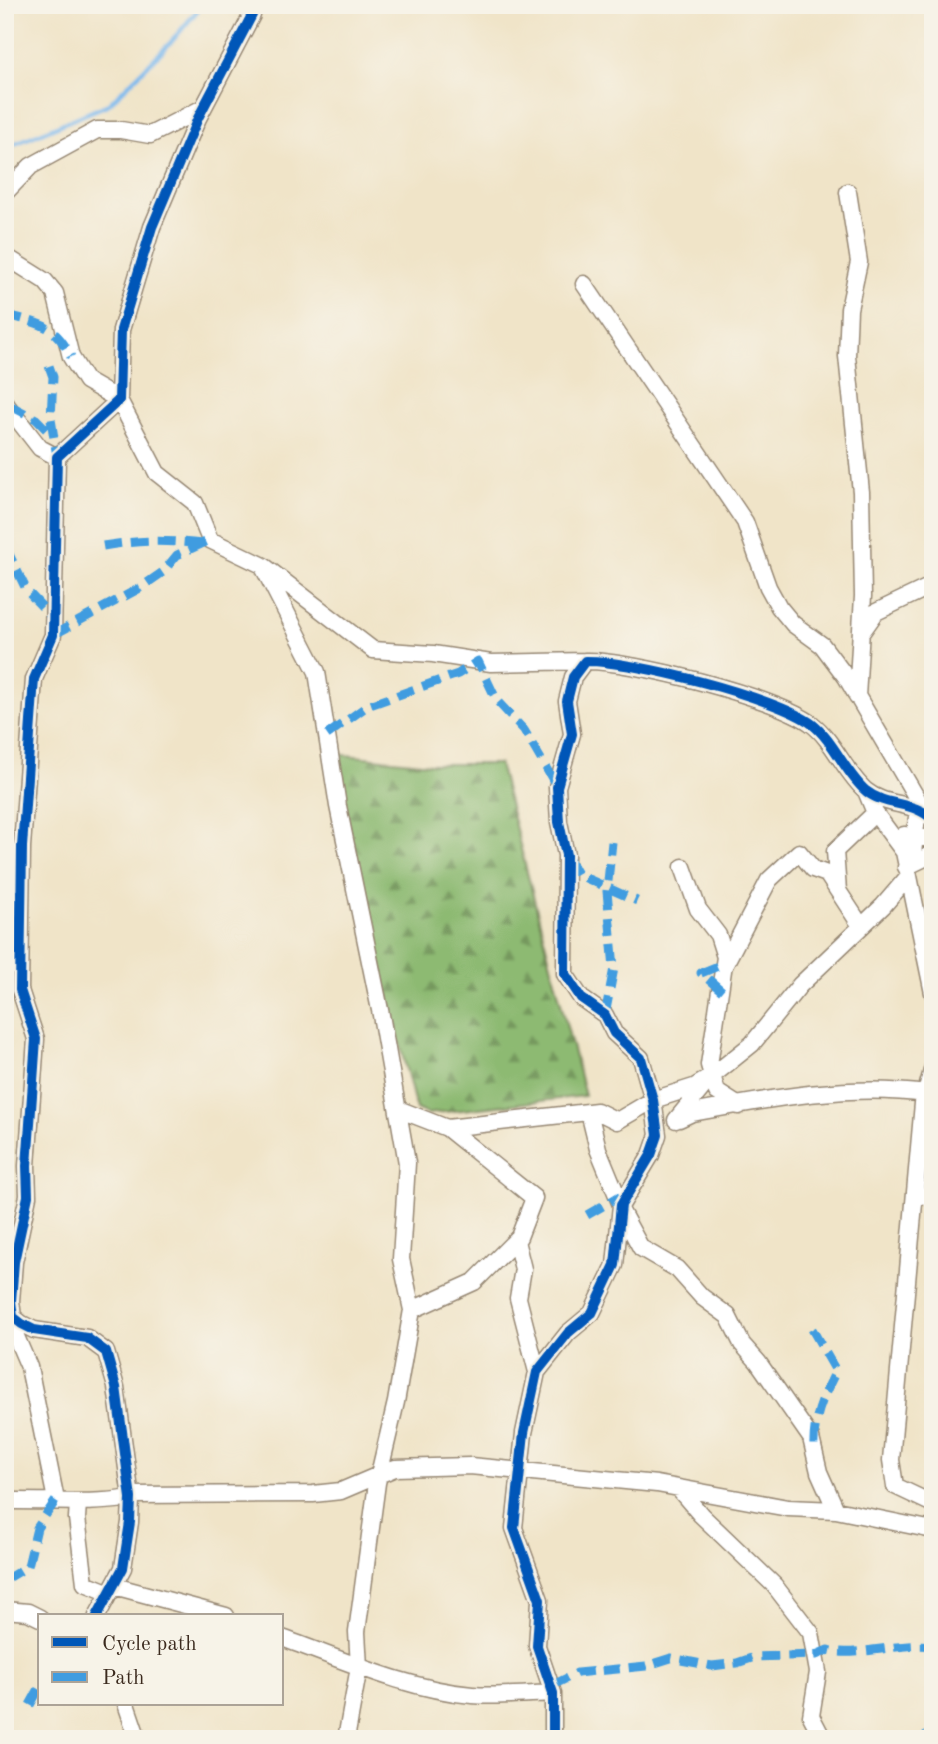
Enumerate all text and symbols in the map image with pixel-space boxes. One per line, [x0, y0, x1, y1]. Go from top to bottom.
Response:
legend [38, 1614, 284, 1706]
text: Cycle path [102, 1634, 197, 1655]
text: Path [102, 1668, 145, 1689]

